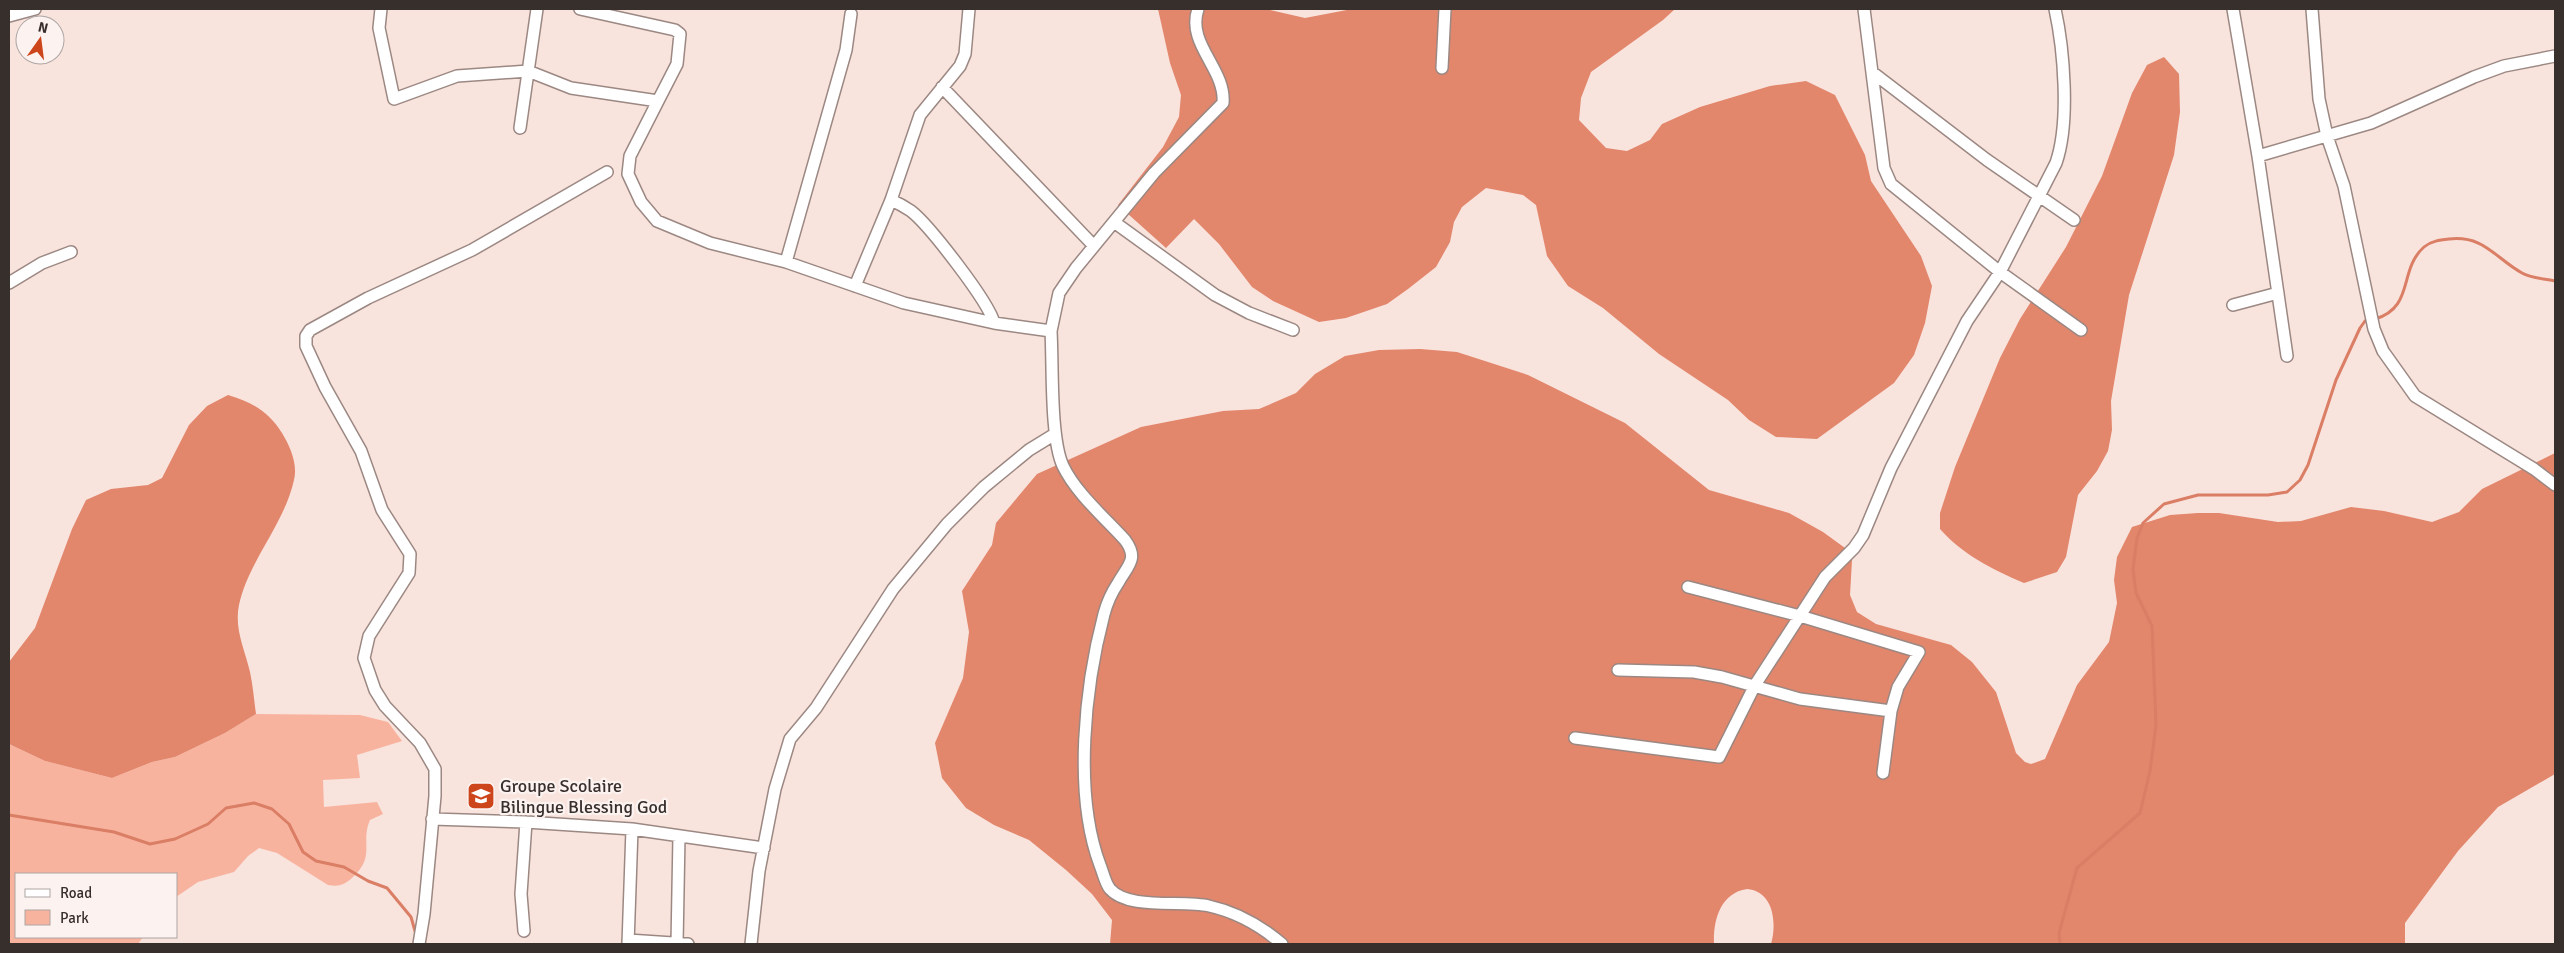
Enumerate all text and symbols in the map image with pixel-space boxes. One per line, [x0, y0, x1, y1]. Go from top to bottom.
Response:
north arrow [15, 15, 65, 65]
text: N [36, 18, 50, 37]
place label: Groupe Scolaire Bilingue Blessing God [500, 775, 667, 818]
school or university icon: Groupe Scolaire Bilingue Blessing God [466, 781, 496, 811]
legend [15, 873, 178, 938]
text: Road [60, 884, 92, 902]
text: Park [60, 909, 89, 927]

